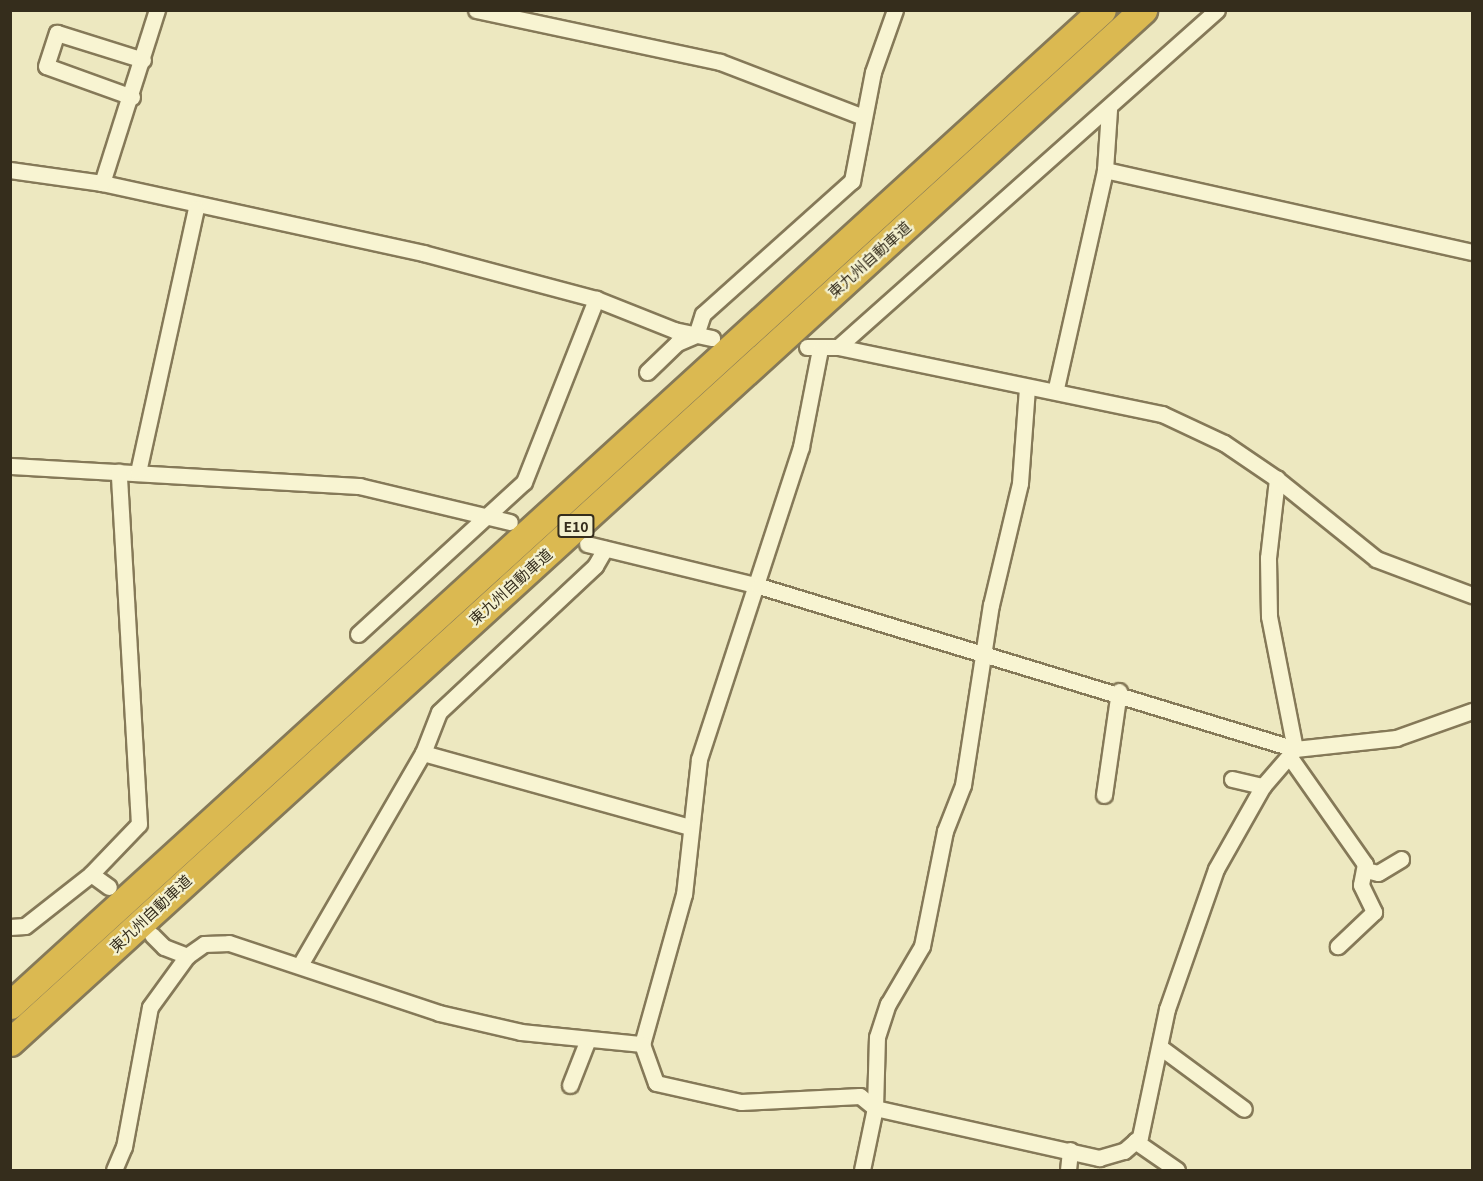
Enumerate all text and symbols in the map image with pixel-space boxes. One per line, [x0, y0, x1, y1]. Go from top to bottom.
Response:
street label: 東九州自動車道 [824, 217, 914, 301]
road number: E10 [556, 515, 596, 537]
street label: 東九州自動車道 [465, 544, 555, 628]
street label: 東九州自動車道 [105, 871, 195, 955]

